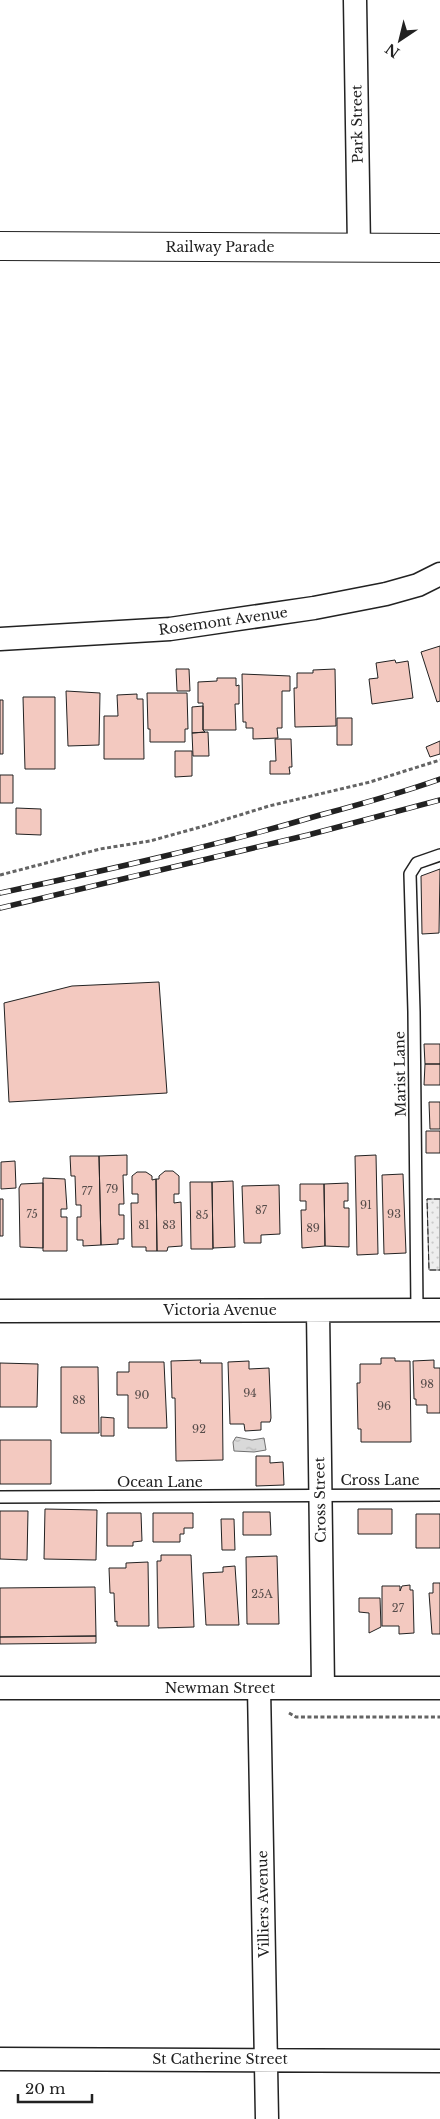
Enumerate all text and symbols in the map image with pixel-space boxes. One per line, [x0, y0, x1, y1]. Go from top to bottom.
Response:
north arrow [375, 15, 425, 65]
text: N [382, 39, 403, 62]
street label: Park Street [347, 84, 367, 163]
street label: Railway Parade [166, 238, 274, 256]
street label: Rosemont Avenue [157, 603, 289, 639]
street label: Marist Lane [390, 1031, 410, 1117]
house number: 79 [106, 1182, 118, 1196]
house number: 77 [81, 1184, 93, 1198]
house number: 91 [360, 1198, 372, 1212]
house number: 87 [255, 1203, 268, 1217]
house number: 75 [26, 1207, 38, 1221]
house number: 93 [387, 1207, 401, 1221]
house number: 85 [196, 1208, 208, 1222]
house number: 81 [138, 1218, 150, 1232]
house number: 83 [162, 1218, 176, 1232]
house number: 89 [306, 1221, 320, 1235]
street label: Victoria Avenue [162, 1301, 277, 1319]
house number: 98 [420, 1377, 434, 1391]
house number: 94 [243, 1386, 257, 1400]
house number: 90 [135, 1388, 150, 1402]
house number: 88 [72, 1393, 86, 1407]
house number: 96 [377, 1399, 391, 1413]
house number: 92 [192, 1422, 206, 1436]
street label: Cross Street [310, 1456, 330, 1543]
street label: Cross Lane [340, 1471, 420, 1489]
street label: Ocean Lane [117, 1473, 203, 1491]
house number: 25A [251, 1587, 273, 1601]
house number: 27 [392, 1601, 405, 1615]
street label: Newman Street [165, 1679, 276, 1697]
street label: Villiers Avenue [253, 1850, 273, 1959]
street label: St Catherine Street [152, 2050, 288, 2068]
scale bar [18, 2072, 91, 2104]
text: 20 m [25, 2079, 65, 2098]

